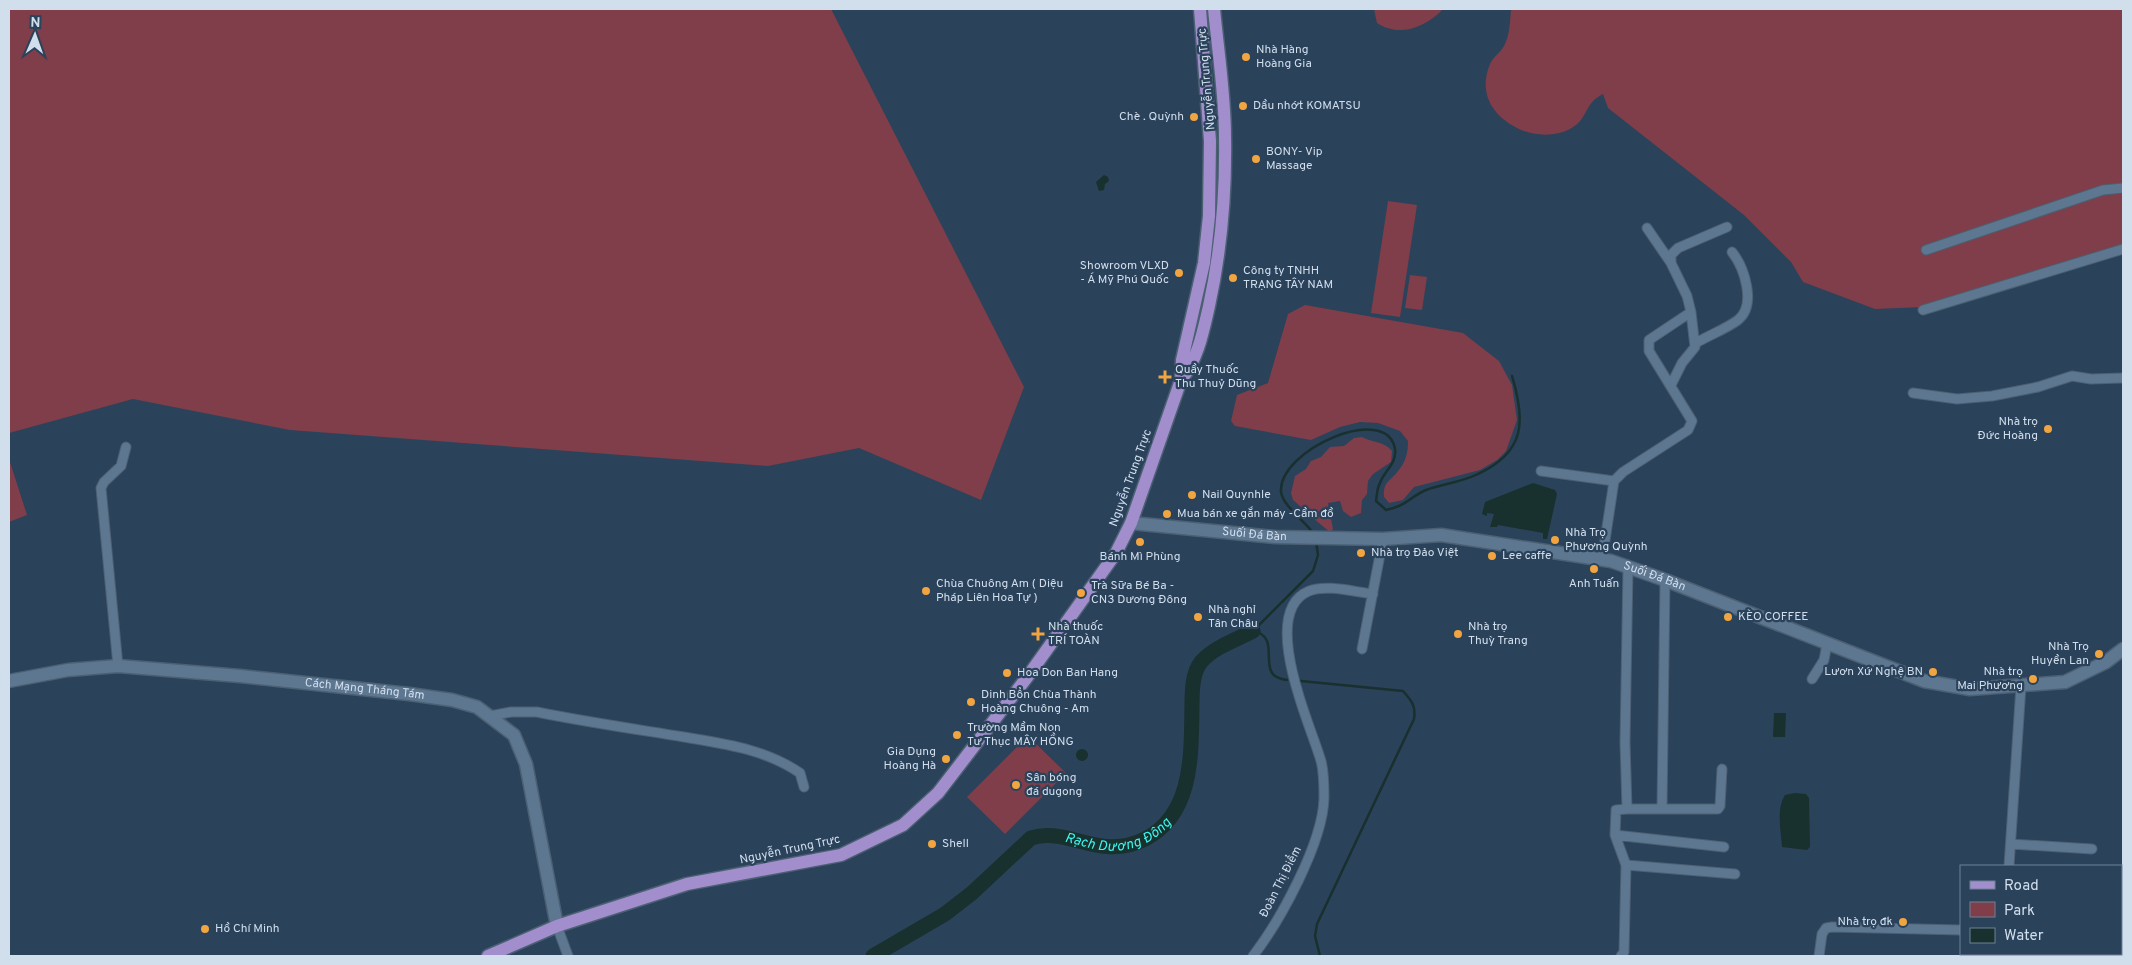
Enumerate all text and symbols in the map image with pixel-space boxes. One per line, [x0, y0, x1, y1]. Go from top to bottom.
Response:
north arrow [10, 10, 60, 60]
text: N [30, 15, 41, 32]
street label: Nguyễn Trung Trực [1195, 27, 1219, 131]
place label: Nhà Hàng Hoàng Gia [1256, 42, 1312, 72]
marker: Nhà Hàng Hoàng Gia [1240, 51, 1252, 63]
place label: Dầu nhớt KOMATSU [1253, 98, 1361, 114]
marker: Dầu nhớt KOMATSU [1237, 100, 1249, 112]
place label: Chè . Quỳnh [1119, 109, 1184, 125]
marker: Chè . Quỳnh [1188, 111, 1200, 123]
place label: BONY- Vip Massage [1266, 144, 1323, 174]
marker: BONY- Vip Massage [1250, 153, 1262, 165]
place label: Showroom VLXD - Á Mỹ Phú Quốc [1080, 258, 1169, 288]
place label: Công ty TNHH TRẠNG TÂY NAM [1243, 263, 1333, 293]
marker: Showroom VLXD - Á Mỹ Phú Quốc [1173, 267, 1185, 279]
marker: Công ty TNHH TRẠNG TÂY NAM [1227, 272, 1239, 284]
place label: Quầy Thuốc Thu Thuỷ Dũng [1175, 362, 1256, 392]
marker: Quầy Thuốc Thu Thuỷ Dũng [1159, 371, 1171, 383]
place label: Nhà trọ Đức Hoàng [1978, 414, 2038, 444]
marker: Nhà trọ Đức Hoàng [2042, 423, 2054, 435]
street label: Nguyễn Trung Trực [1106, 427, 1156, 529]
place label: Nail Quynhle [1202, 487, 1271, 503]
marker: Nail Quynhle [1186, 489, 1198, 501]
place label: Mua bán xe gắn máy -Cầm đồ [1177, 506, 1334, 522]
marker: Mua bán xe gắn máy -Cầm đồ [1161, 508, 1173, 520]
street label: Suối Đá Bàn [1221, 524, 1287, 545]
place label: Nhà Trọ Phương Quỳnh [1565, 525, 1648, 555]
marker: Nhà Trọ Phương Quỳnh [1549, 534, 1561, 546]
marker: Bánh Mì Phùng [1134, 536, 1146, 548]
place label: Nhà trọ Đảo Việt [1371, 545, 1459, 561]
marker: Nhà trọ Đảo Việt [1355, 547, 1367, 559]
place label: Lee caffe [1502, 548, 1551, 564]
place label: Bánh Mì Phùng [1100, 549, 1180, 565]
marker: Lee caffe [1486, 550, 1498, 562]
street label: Suối Đá Bàn [1621, 558, 1688, 595]
marker: Anh Tuấn [1588, 563, 1600, 575]
place label: Chùa Chuông Am ( Diệu Pháp Liên Hoa Tự ) [936, 576, 1063, 606]
place label: Anh Tuấn [1569, 576, 1619, 592]
place label: Trà Sữa Bé Ba - CN3 Dương Đông [1091, 578, 1187, 608]
marker: Chùa Chuông Am ( Diệu Pháp Liên Hoa Tự ) [920, 585, 932, 597]
marker: Trà Sữa Bé Ba - CN3 Dương Đông [1075, 587, 1087, 599]
place label: Nhà nghỉ Tân Châu [1208, 602, 1258, 632]
place label: KÈO COFFEE [1738, 609, 1809, 625]
marker: Nhà nghỉ Tân Châu [1192, 611, 1204, 623]
marker: KÈO COFFEE [1722, 611, 1734, 623]
place label: Nhà thuốc TRÍ TOÀN [1048, 619, 1103, 649]
place label: Nhà trọ Thuỳ Trang [1468, 619, 1528, 649]
marker: Nhà thuốc TRÍ TOÀN [1032, 628, 1044, 640]
marker: Nhà trọ Thuỳ Trang [1452, 628, 1464, 640]
place label: Nhà Trọ Huyền Lan [2031, 639, 2089, 669]
marker: Nhà Trọ Huyền Lan [2093, 648, 2105, 660]
place label: Lươn Xứ Nghệ BN [1824, 664, 1923, 680]
place label: Nhà trọ Mai Phương [1957, 664, 2023, 694]
place label: Hoa Don Ban Hang [1017, 665, 1118, 681]
marker: Lươn Xứ Nghệ BN [1927, 666, 1939, 678]
marker: Hoa Don Ban Hang [1001, 667, 1013, 679]
marker: Nhà trọ Mai Phương [2027, 673, 2039, 685]
street label: Cách Mạng Tháng Tám [304, 675, 426, 704]
place label: Dinh Bổn Chùa Thành Hoàng Chuông - Am [981, 687, 1097, 717]
marker: Dinh Bổn Chùa Thành Hoàng Chuông - Am [965, 696, 977, 708]
place label: Trường Mầm Non Tư Thục MÂY HỒNG [967, 720, 1074, 750]
marker: Trường Mầm Non Tư Thục MÂY HỒNG [951, 729, 963, 741]
place label: Gia Dụng Hoàng Hà [884, 744, 936, 774]
marker: Gia Dụng Hoàng Hà [940, 753, 952, 765]
place label: Sân bóng đá dugong [1026, 770, 1082, 800]
marker: Sân bóng đá dugong [1010, 779, 1022, 791]
water label: Rạch Dương Đông [1063, 814, 1175, 855]
street label: Nguyễn Trung Trực [738, 832, 842, 868]
place label: Shell [942, 836, 969, 852]
marker: Shell [926, 838, 938, 850]
street label: Đoàn Thị Điểm [1256, 844, 1306, 920]
legend [1960, 865, 2122, 955]
text: Road [2004, 877, 2039, 896]
text: Park [2004, 902, 2035, 921]
place label: Nhà trọ đk [1838, 914, 1893, 930]
marker: Nhà trọ đk [1897, 916, 1909, 928]
place label: Hồ Chí Minh [215, 921, 280, 937]
marker: Hồ Chí Minh [199, 923, 211, 935]
text: Water [2004, 927, 2044, 946]

